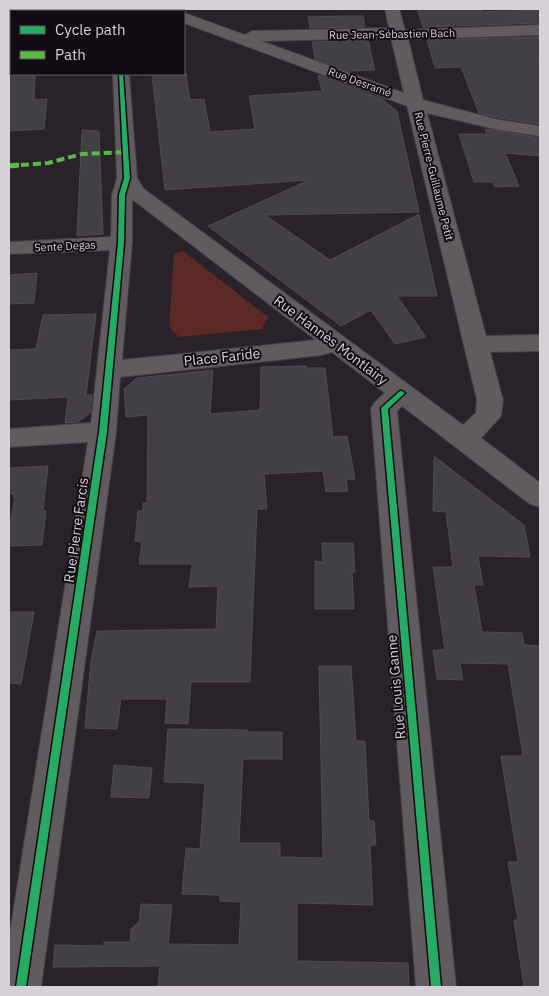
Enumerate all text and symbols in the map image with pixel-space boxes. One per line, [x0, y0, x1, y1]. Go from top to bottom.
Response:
legend [10, 10, 185, 75]
text: Cycle path [55, 20, 126, 39]
street label: Rue Jean-Sébastien Bach [329, 26, 455, 42]
text: Path [55, 45, 86, 64]
street label: Rue Desramé [326, 64, 394, 100]
street label: Rue Pierre-Guillaume Petit [411, 110, 457, 242]
street label: Sente Degas [34, 237, 96, 255]
street label: Rue Hannès Montlairy [270, 291, 392, 389]
street label: Place Faride [183, 344, 261, 370]
street label: Rue Pierre Farcis [60, 476, 92, 584]
street label: Rue Louis Ganne [382, 634, 410, 740]

